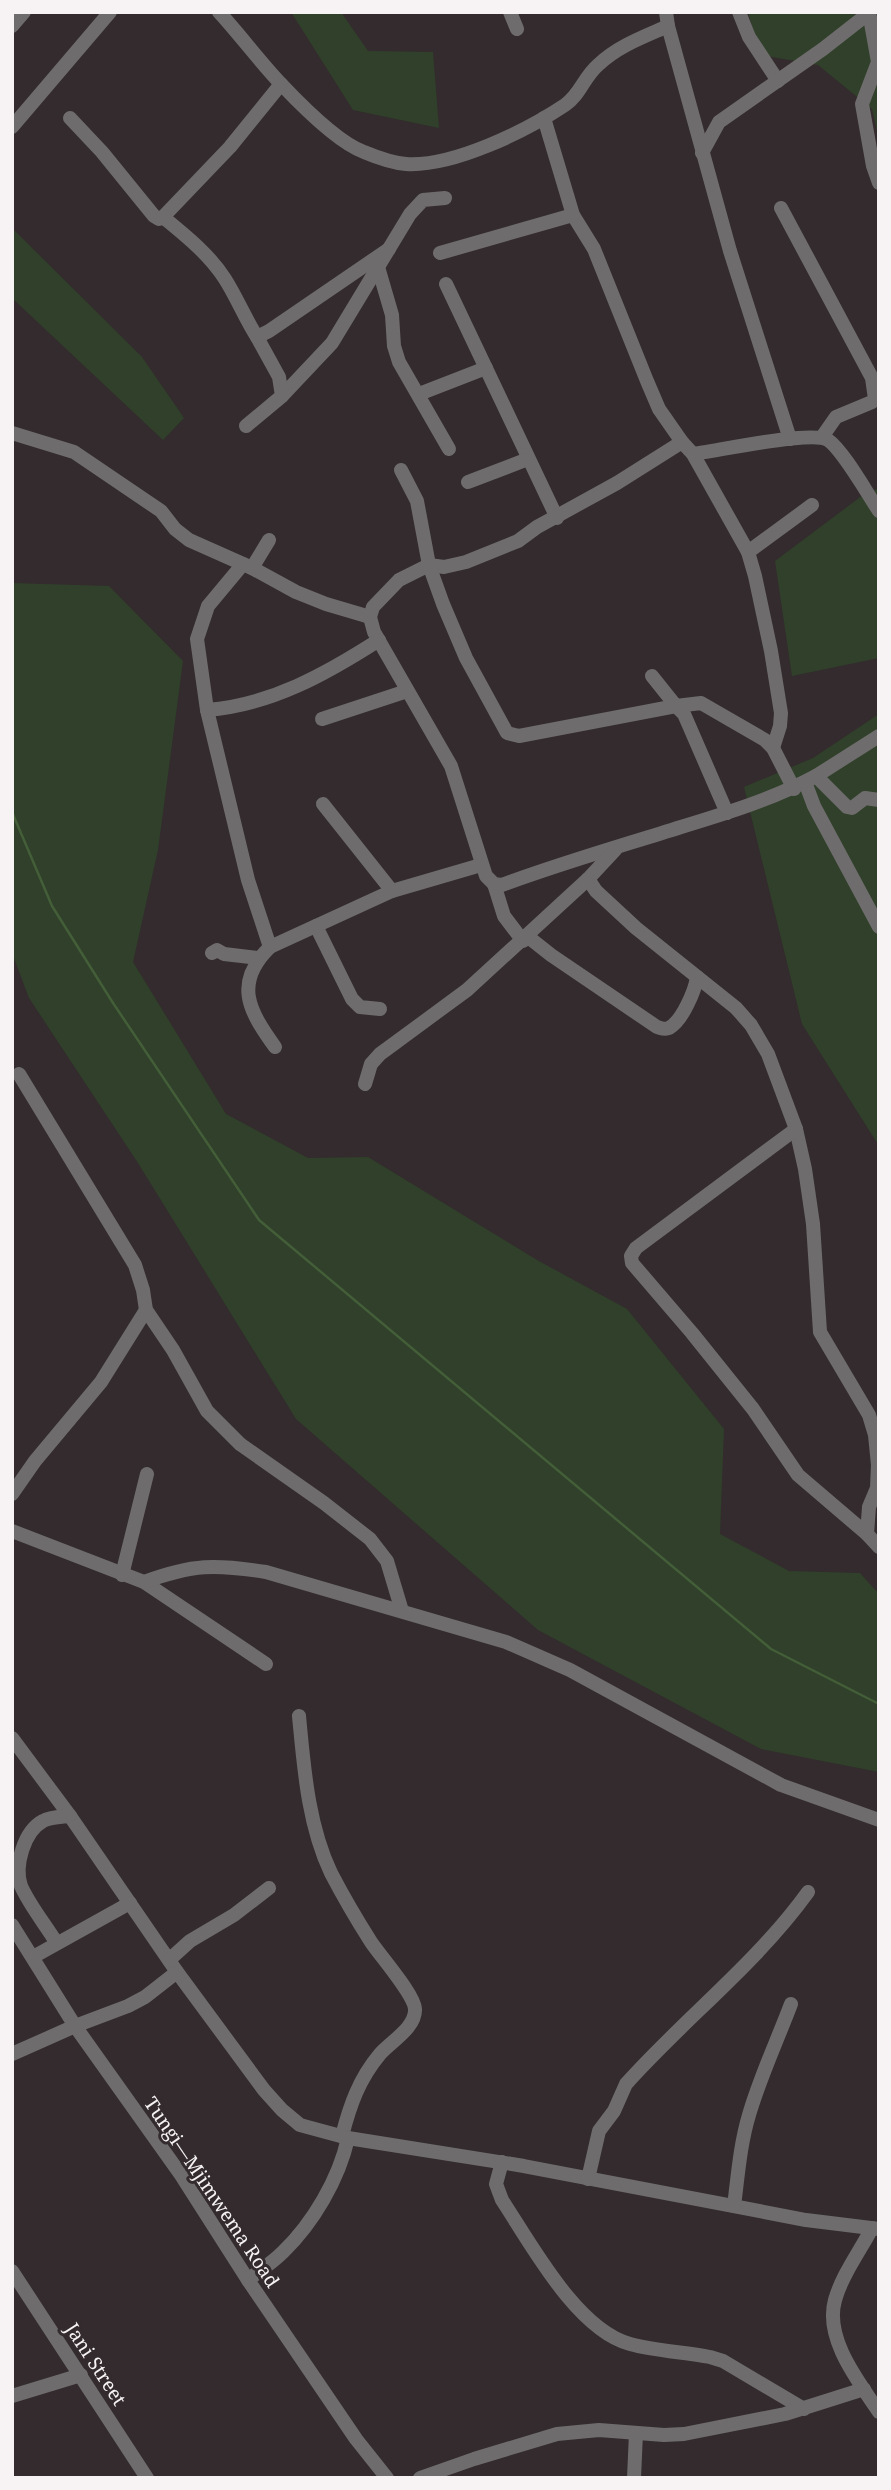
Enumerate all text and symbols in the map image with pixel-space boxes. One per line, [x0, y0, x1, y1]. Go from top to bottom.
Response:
street label: Tungi—Mjimwema Road [138, 2092, 286, 2293]
street label: Jani Street [59, 2317, 133, 2411]

